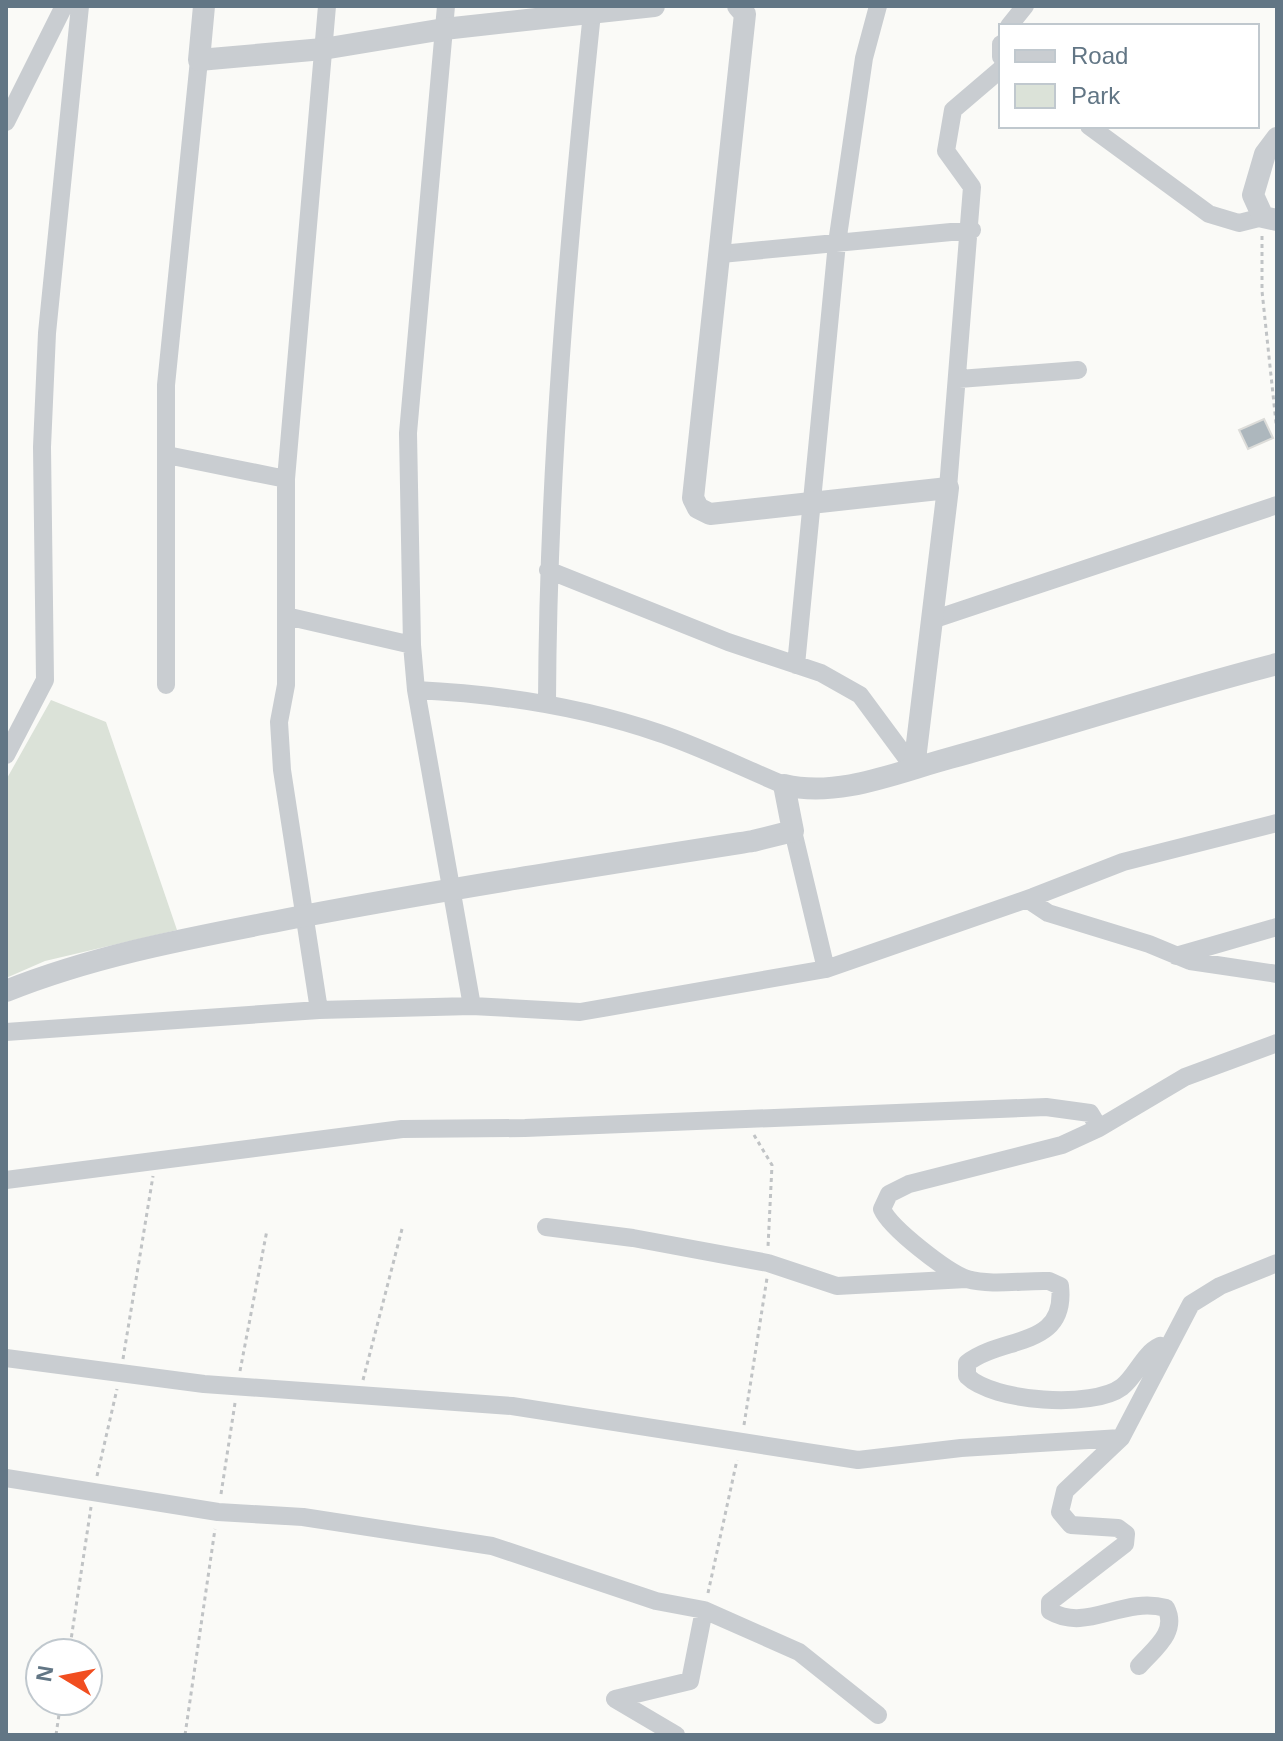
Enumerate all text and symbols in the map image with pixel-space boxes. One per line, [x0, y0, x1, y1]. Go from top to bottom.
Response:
legend [999, 24, 1259, 128]
text: Road [1071, 42, 1128, 69]
text: Park [1071, 82, 1121, 109]
north arrow [24, 1637, 104, 1717]
text: N [31, 1664, 58, 1684]

